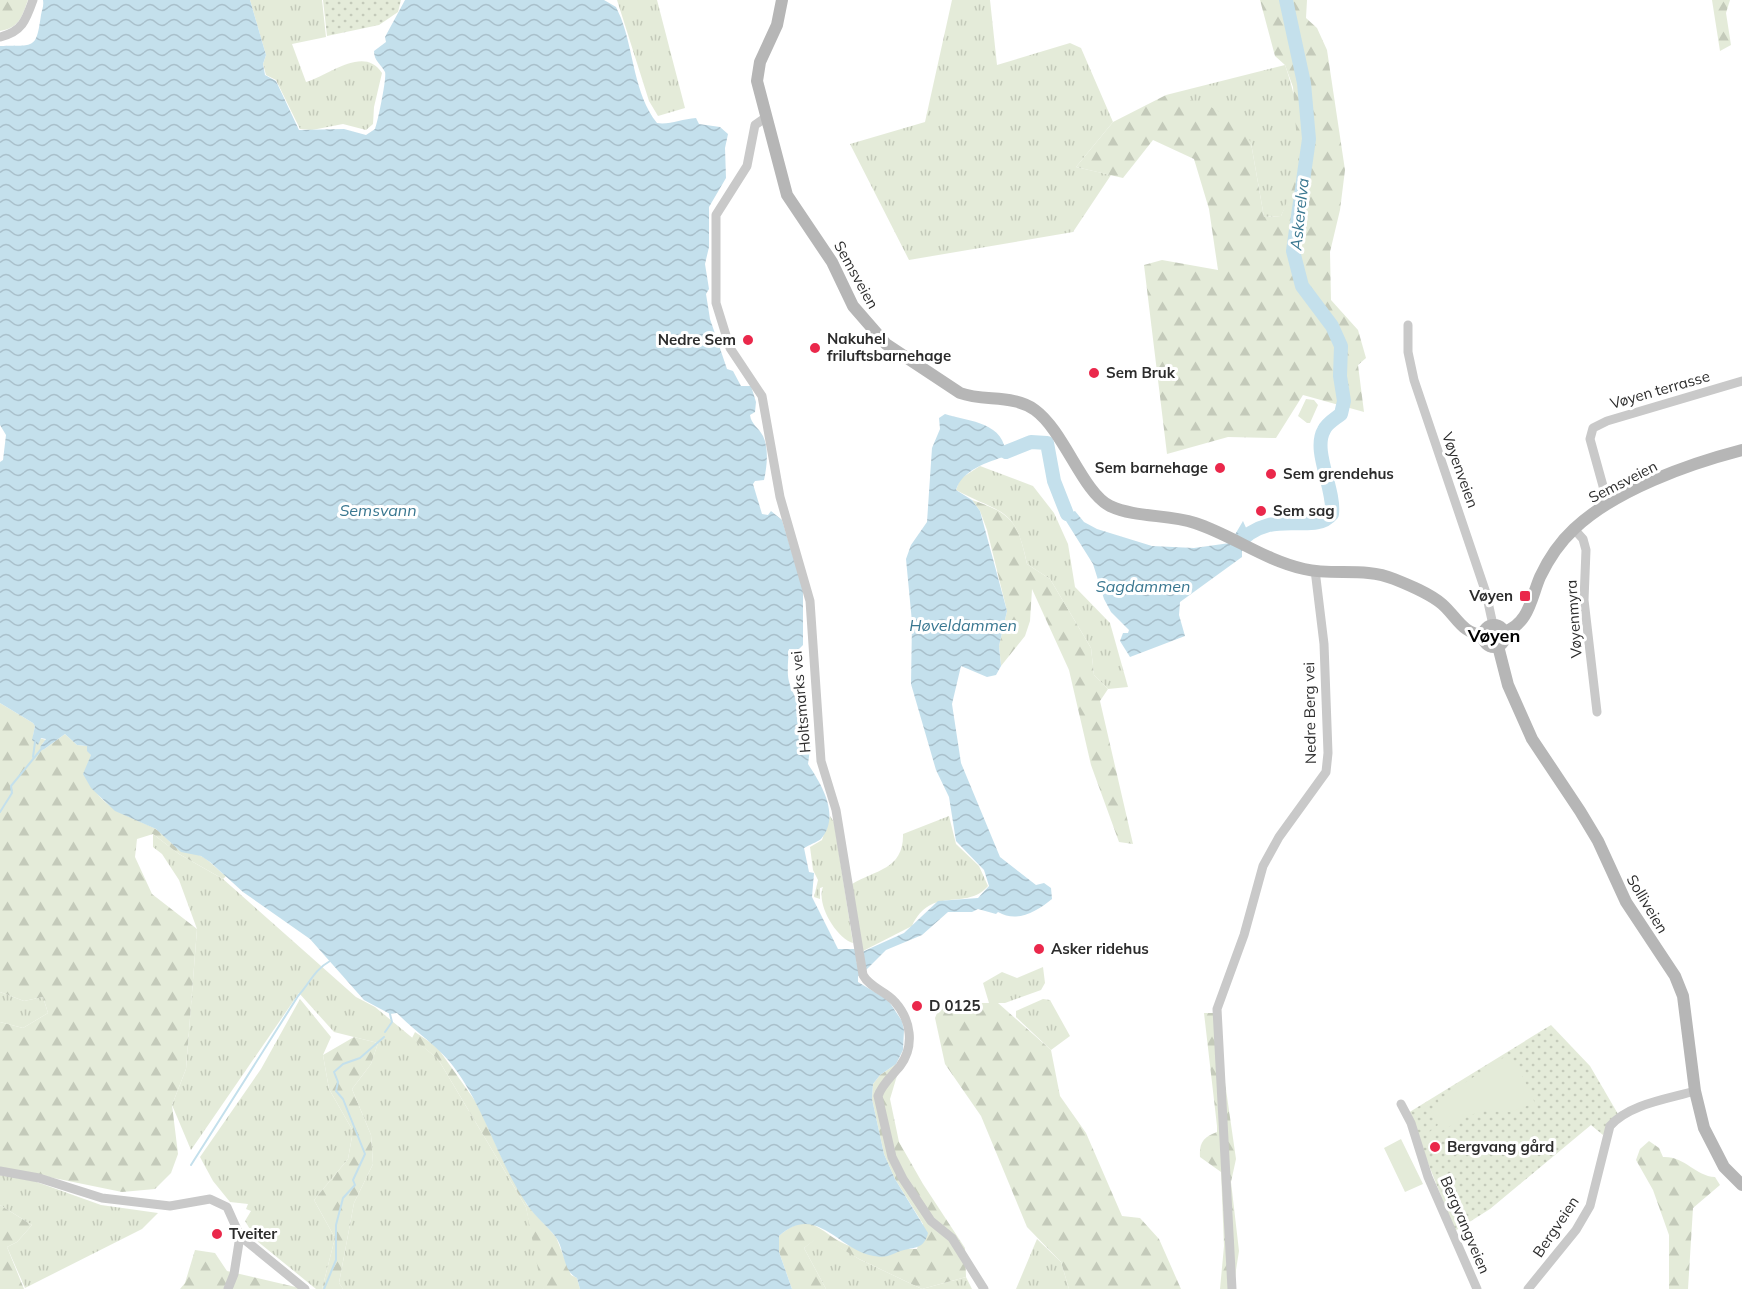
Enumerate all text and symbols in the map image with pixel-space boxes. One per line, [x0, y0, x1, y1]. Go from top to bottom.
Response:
water label: Askerelva [1285, 177, 1313, 252]
street label: Semsveien [830, 238, 883, 312]
place label: Nakuhel friluftsbarnehage [827, 329, 951, 365]
place label: Nedre Sem [658, 330, 736, 349]
marker: Nedre Sem [741, 333, 755, 347]
marker: Nakuhel friluftsbarnehage [808, 341, 822, 355]
place label: Sem Bruk [1106, 363, 1176, 382]
marker: Sem Bruk [1087, 366, 1101, 380]
street label: Vøyen terrasse [1608, 366, 1712, 413]
street label: Vøyenveien [1438, 429, 1483, 510]
street label: Semsveien [1585, 456, 1660, 507]
place label: Sem barnehage [1095, 458, 1208, 477]
marker: Sem barnehage [1213, 461, 1227, 475]
place label: Sem grendehus [1283, 464, 1394, 483]
marker: Sem grendehus [1264, 467, 1278, 481]
water label: Semsvann [339, 500, 417, 520]
place label: Sem sag [1273, 501, 1335, 520]
marker: Sem sag [1254, 504, 1268, 518]
water label: Sagdammen [1096, 576, 1190, 596]
street label: Vøyenmyra [1561, 579, 1586, 659]
place label: Vøyen [1468, 586, 1513, 605]
marker: Vøyen [1518, 589, 1532, 603]
water label: Høveldammen [909, 615, 1017, 635]
district label: Vøyen [1467, 624, 1520, 647]
street label: Holtsmarks vei [787, 650, 814, 754]
street label: Nedre Berg vei [1299, 662, 1320, 764]
street label: Solliveien [1623, 871, 1672, 937]
place label: Asker ridehus [1051, 939, 1149, 958]
marker: Asker ridehus [1032, 942, 1046, 956]
place label: D 0125 [929, 996, 981, 1015]
marker: D 0125 [910, 999, 924, 1013]
place label: Bergvang gård [1447, 1137, 1554, 1156]
marker: Bergvang gård [1428, 1140, 1442, 1154]
street label: Bergvangveien [1436, 1173, 1495, 1276]
street label: Bergveien [1528, 1193, 1583, 1261]
place label: Tveiter [229, 1224, 277, 1243]
marker: Tveiter [210, 1227, 224, 1241]

